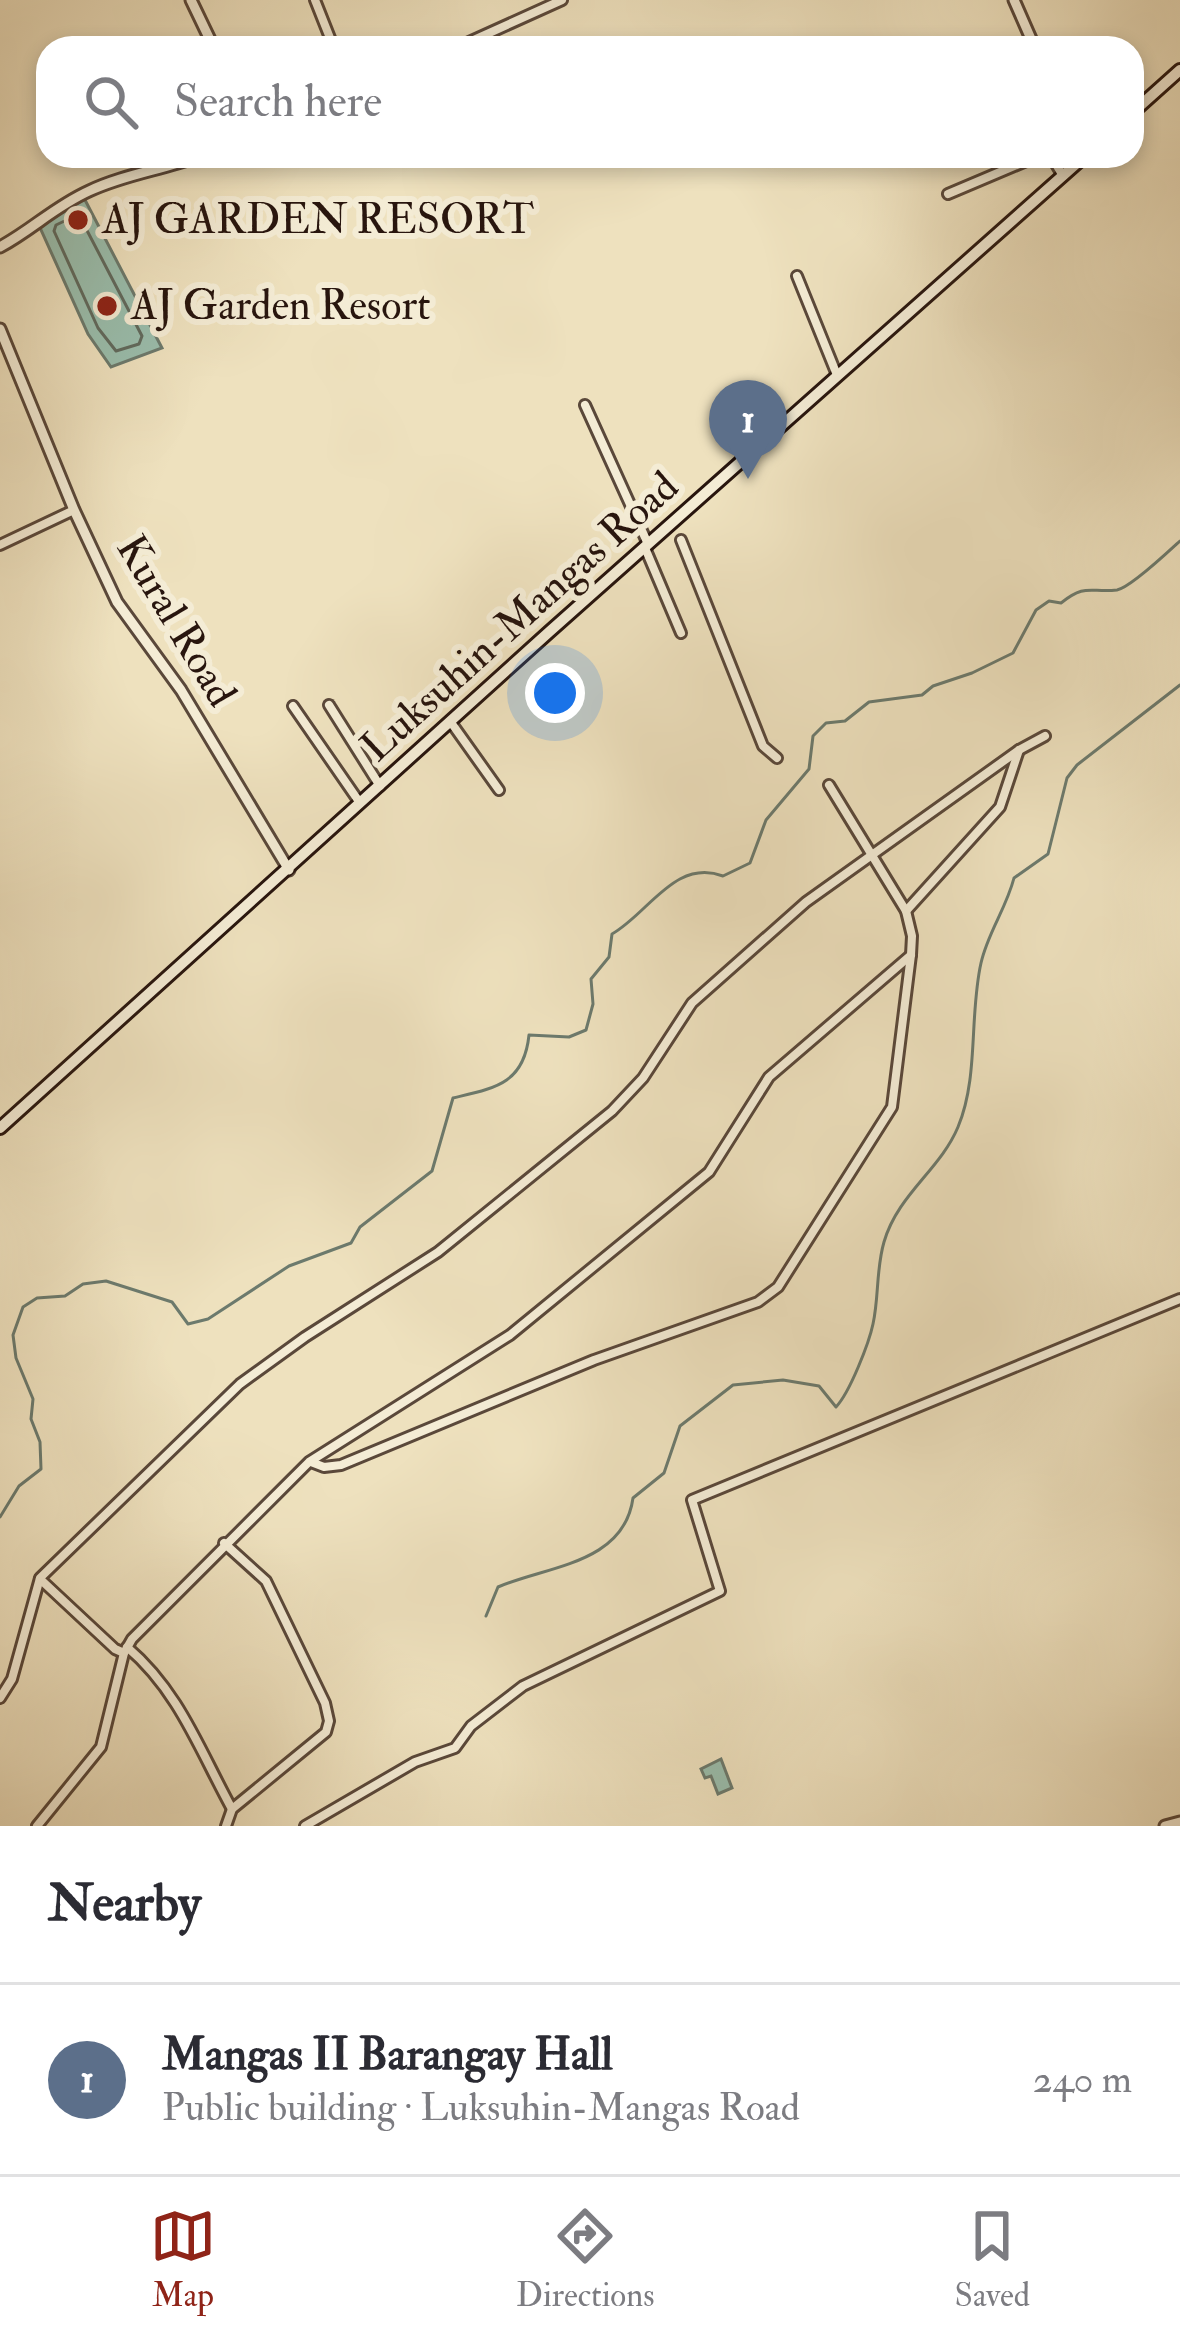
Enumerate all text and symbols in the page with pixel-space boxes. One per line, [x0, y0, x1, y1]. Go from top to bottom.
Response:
search box [36, 36, 1144, 168]
icon: search [78, 69, 144, 135]
text: Search here [174, 74, 382, 130]
place label: AJ GARDEN RESORT [101, 194, 534, 246]
marker: AJ GARDEN RESORT [65, 207, 91, 233]
place label: AJ Garden Resort [130, 280, 431, 332]
marker: AJ Garden Resort [94, 293, 120, 319]
pin: 1 [709, 380, 787, 479]
street label: Luksuhin-Mangas Road [351, 461, 690, 773]
street label: Kural Road [105, 526, 248, 716]
your location [525, 663, 585, 723]
text: Nearby [48, 1872, 201, 1936]
text: Mangas II Barangay Hall [162, 2027, 613, 2083]
text: 1 [80, 2055, 94, 2104]
text: 240 m [1033, 2055, 1132, 2104]
text: Public building · Luksuhin-Mangas Road [162, 2083, 800, 2132]
tab: Map [150, 2203, 216, 2316]
tab: Directions [516, 2203, 655, 2316]
tab: Saved [955, 2203, 1030, 2316]

